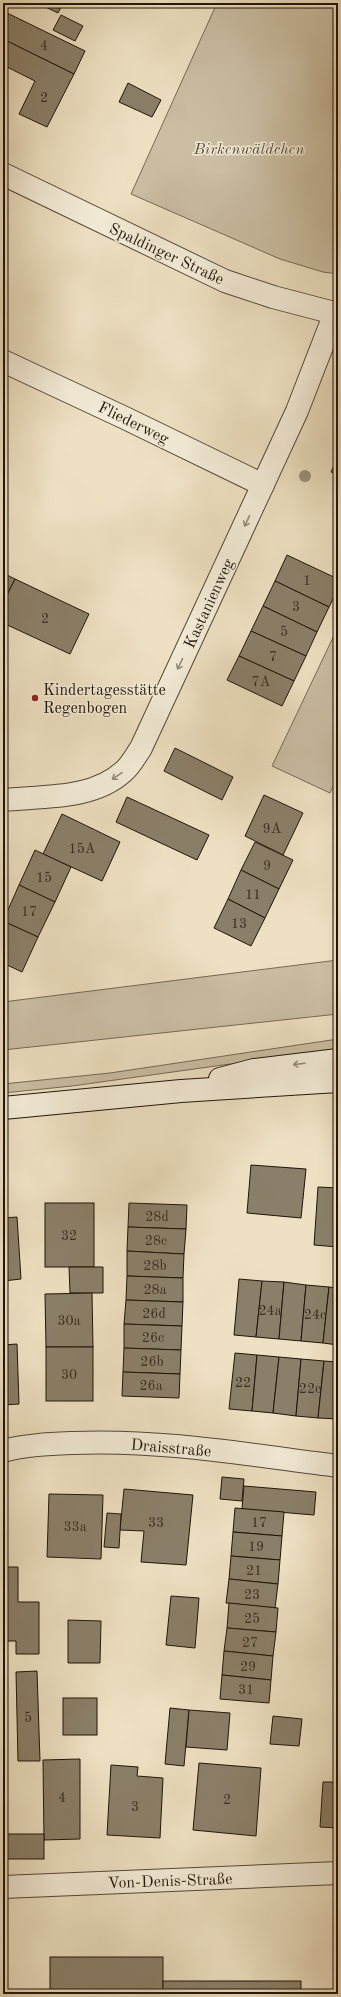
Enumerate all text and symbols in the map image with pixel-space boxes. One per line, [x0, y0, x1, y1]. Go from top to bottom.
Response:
house number: 4 [40, 39, 48, 53]
house number: 2 [40, 91, 48, 105]
park label: Birkenwäldchen [193, 142, 304, 158]
street label: Spaldinger Straße [106, 221, 226, 288]
street label: Fliederweg [95, 400, 171, 448]
one-way arrow [243, 514, 250, 526]
street label: Kastanienweg [182, 556, 238, 651]
house number: 1 [303, 574, 311, 588]
house number: 3 [292, 600, 300, 614]
house number: 2 [41, 612, 49, 626]
house number: 5 [280, 625, 288, 639]
house number: 7 [269, 650, 277, 664]
one-way arrow [176, 657, 183, 669]
house number: 7A [252, 675, 271, 689]
place label: Kindertagesstätte Regenbogen [43, 683, 166, 717]
marker: Kindertagesstätte Regenbogen [30, 693, 40, 703]
one-way arrow [112, 772, 123, 780]
house number: 9A [263, 822, 282, 836]
house number: 15A [69, 842, 96, 856]
house number: 9 [263, 859, 271, 873]
house number: 15 [36, 871, 52, 885]
house number: 11 [245, 888, 261, 902]
house number: 17 [21, 905, 37, 919]
house number: 13 [231, 917, 247, 931]
one-way arrow [293, 1060, 306, 1068]
house number: 28d [145, 1210, 169, 1224]
house number: 32 [61, 1229, 77, 1243]
house number: 28c [145, 1234, 167, 1248]
house number: 28b [143, 1259, 167, 1273]
house number: 28a [143, 1283, 167, 1297]
house number: 24a [258, 1304, 282, 1318]
house number: 26d [142, 1307, 166, 1321]
house number: 24c [304, 1308, 326, 1322]
house number: 30a [57, 1314, 81, 1328]
house number: 26c [142, 1331, 164, 1345]
house number: 26b [140, 1355, 164, 1369]
house number: 30 [61, 1368, 77, 1382]
house number: 22 [235, 1376, 251, 1390]
house number: 26a [139, 1379, 163, 1393]
house number: 22c [299, 1382, 321, 1396]
street label: Draisstraße [130, 1437, 212, 1460]
house number: 33 [148, 1516, 164, 1530]
house number: 17 [251, 1516, 267, 1530]
house number: 33a [63, 1520, 87, 1534]
house number: 19 [248, 1540, 264, 1554]
house number: 21 [246, 1564, 262, 1578]
house number: 23 [244, 1588, 260, 1602]
house number: 25 [244, 1612, 260, 1626]
house number: 27 [242, 1636, 258, 1650]
house number: 29 [240, 1660, 256, 1674]
house number: 31 [238, 1683, 254, 1697]
house number: 5 [24, 1711, 32, 1725]
house number: 4 [58, 1791, 66, 1805]
house number: 2 [223, 1793, 231, 1807]
house number: 3 [131, 1800, 139, 1814]
street label: Von-Denis-Straße [107, 1872, 233, 1892]

